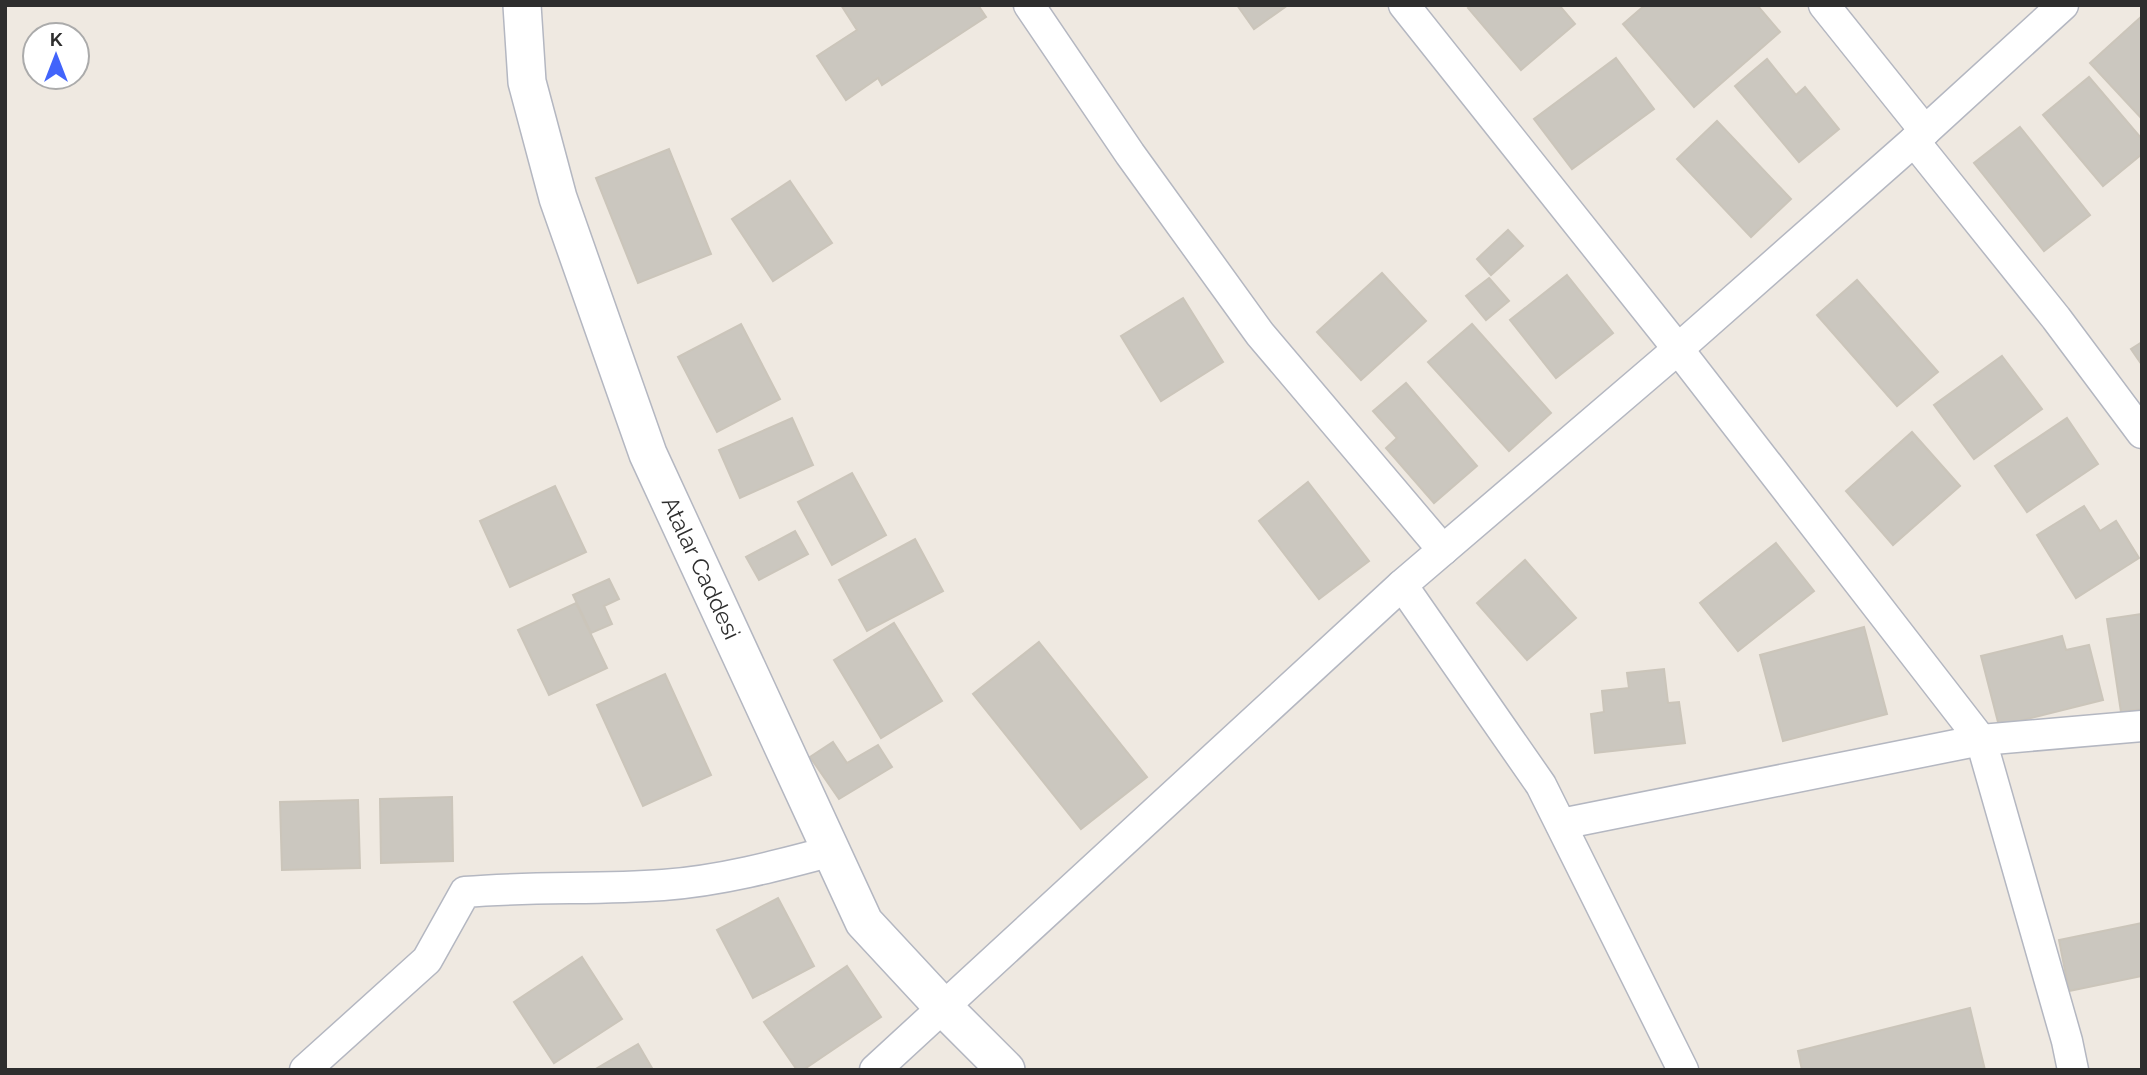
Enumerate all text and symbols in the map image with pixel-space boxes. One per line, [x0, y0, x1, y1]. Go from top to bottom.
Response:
north arrow [21, 21, 91, 91]
text: K [50, 28, 63, 50]
street label: Atalar Caddesi [657, 492, 746, 643]

